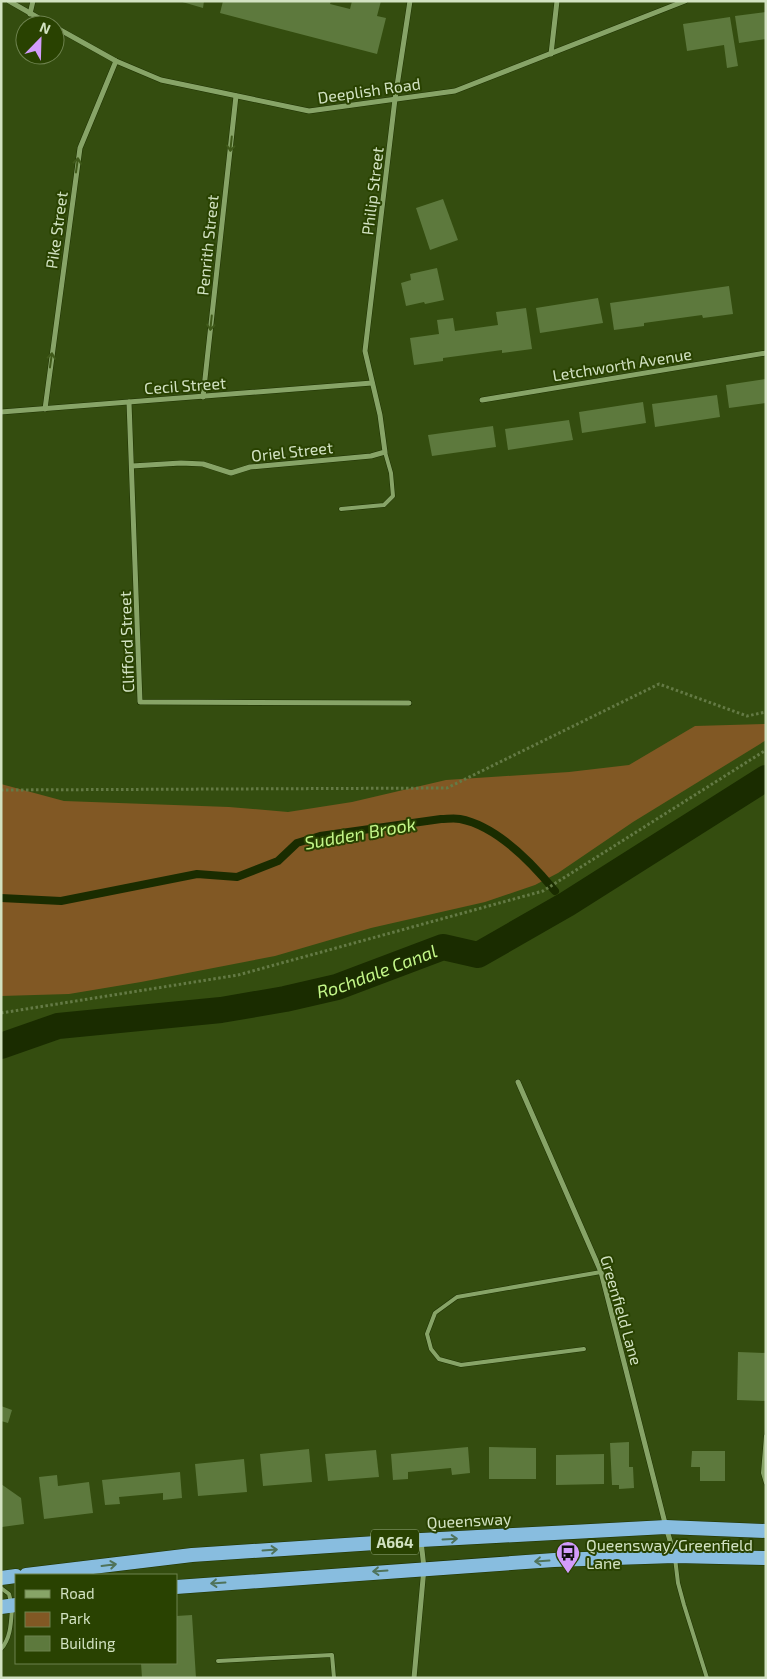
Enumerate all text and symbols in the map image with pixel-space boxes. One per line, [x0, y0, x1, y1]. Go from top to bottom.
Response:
north arrow [15, 15, 65, 65]
text: N [37, 18, 53, 37]
street label: Deeplish Road [316, 73, 422, 107]
one-way arrow [226, 136, 236, 152]
street label: Philip Street [357, 146, 387, 236]
one-way arrow [73, 157, 83, 173]
street label: Pike Street [41, 190, 71, 270]
street label: Penrith Street [192, 194, 222, 296]
one-way arrow [206, 315, 216, 331]
street label: Letchworth Avenue [551, 344, 693, 384]
one-way arrow [46, 353, 56, 369]
street label: Cecil Street [143, 373, 227, 397]
street label: Oriel Street [250, 437, 334, 465]
street label: Clifford Street [115, 591, 137, 693]
water label: Sudden Brook [303, 812, 417, 854]
water label: Rochdale Canal [314, 939, 440, 1002]
street label: Greenfield Lane [597, 1253, 647, 1367]
street label: Queensway [426, 1508, 512, 1533]
road number: A664 [371, 1530, 419, 1554]
one-way arrow [442, 1534, 458, 1543]
place label: Queensway/Greenfield Lane [586, 1535, 753, 1572]
bus stop icon: Queensway/Greenfield Lane [555, 1540, 581, 1574]
one-way arrow [262, 1545, 278, 1554]
one-way arrow [534, 1556, 550, 1565]
one-way arrow [100, 1560, 116, 1570]
one-way arrow [372, 1567, 388, 1576]
legend [15, 1574, 178, 1664]
one-way arrow [210, 1579, 226, 1588]
text: Road [60, 1584, 95, 1602]
text: Park [60, 1609, 91, 1627]
text: Building [60, 1634, 116, 1652]

